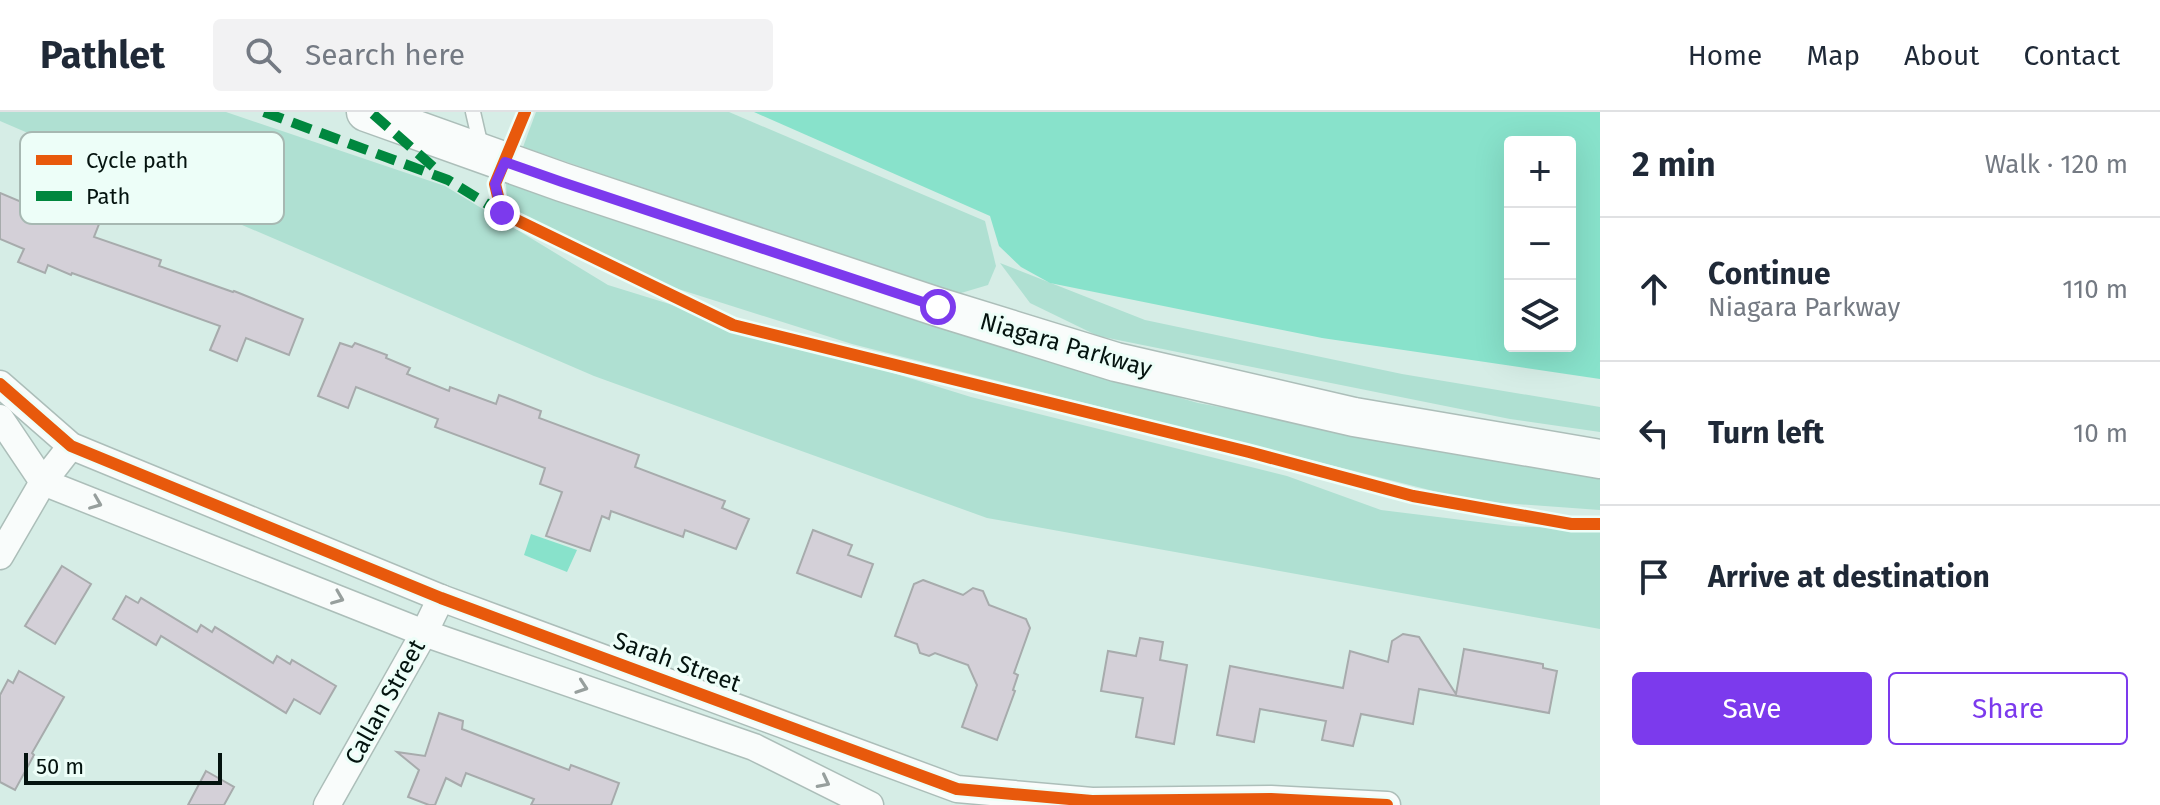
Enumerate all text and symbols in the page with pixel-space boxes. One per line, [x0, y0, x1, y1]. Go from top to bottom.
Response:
search box [213, 19, 773, 91]
text: Pathlet [40, 32, 165, 78]
icon: search [241, 33, 285, 77]
text: Search here [305, 37, 465, 73]
text: Home [1688, 39, 1762, 72]
text: Map [1806, 39, 1860, 72]
text: About [1904, 39, 1979, 72]
text: Contact [2023, 39, 2120, 72]
legend [20, 132, 284, 224]
map controls [1504, 136, 1576, 352]
button: + [1504, 136, 1576, 208]
text: 2 min [1632, 144, 1716, 185]
text: Cycle path [86, 147, 188, 174]
text: Walk · 120 m [1985, 149, 2128, 180]
text: Path [86, 183, 130, 210]
route end [484, 195, 520, 231]
button: − [1504, 208, 1576, 280]
text: Continue [1708, 256, 1831, 292]
icon: ahead [1632, 267, 1676, 311]
text: 110 m [2062, 274, 2128, 305]
button: layers [1504, 280, 1576, 352]
route start [920, 289, 956, 325]
text: Niagara Parkway [1708, 292, 1900, 323]
street label: Niagara Parkway [977, 307, 1155, 383]
icon: left [1632, 411, 1676, 455]
text: Turn left [1708, 415, 1824, 451]
text: 10 m [2073, 418, 2128, 449]
one-way arrow [88, 493, 102, 509]
icon: arrive [1632, 555, 1676, 599]
text: Arrive at destination [1708, 559, 1990, 595]
one-way arrow [330, 588, 344, 605]
street label: Sarah Street [610, 626, 745, 698]
street label: Callan Street [339, 634, 431, 769]
button: Save [1632, 672, 1872, 745]
button: Share [1888, 672, 2128, 745]
one-way arrow [574, 678, 588, 694]
scale bar [24, 749, 222, 785]
text: 50 m [36, 753, 84, 780]
one-way arrow [815, 772, 830, 788]

